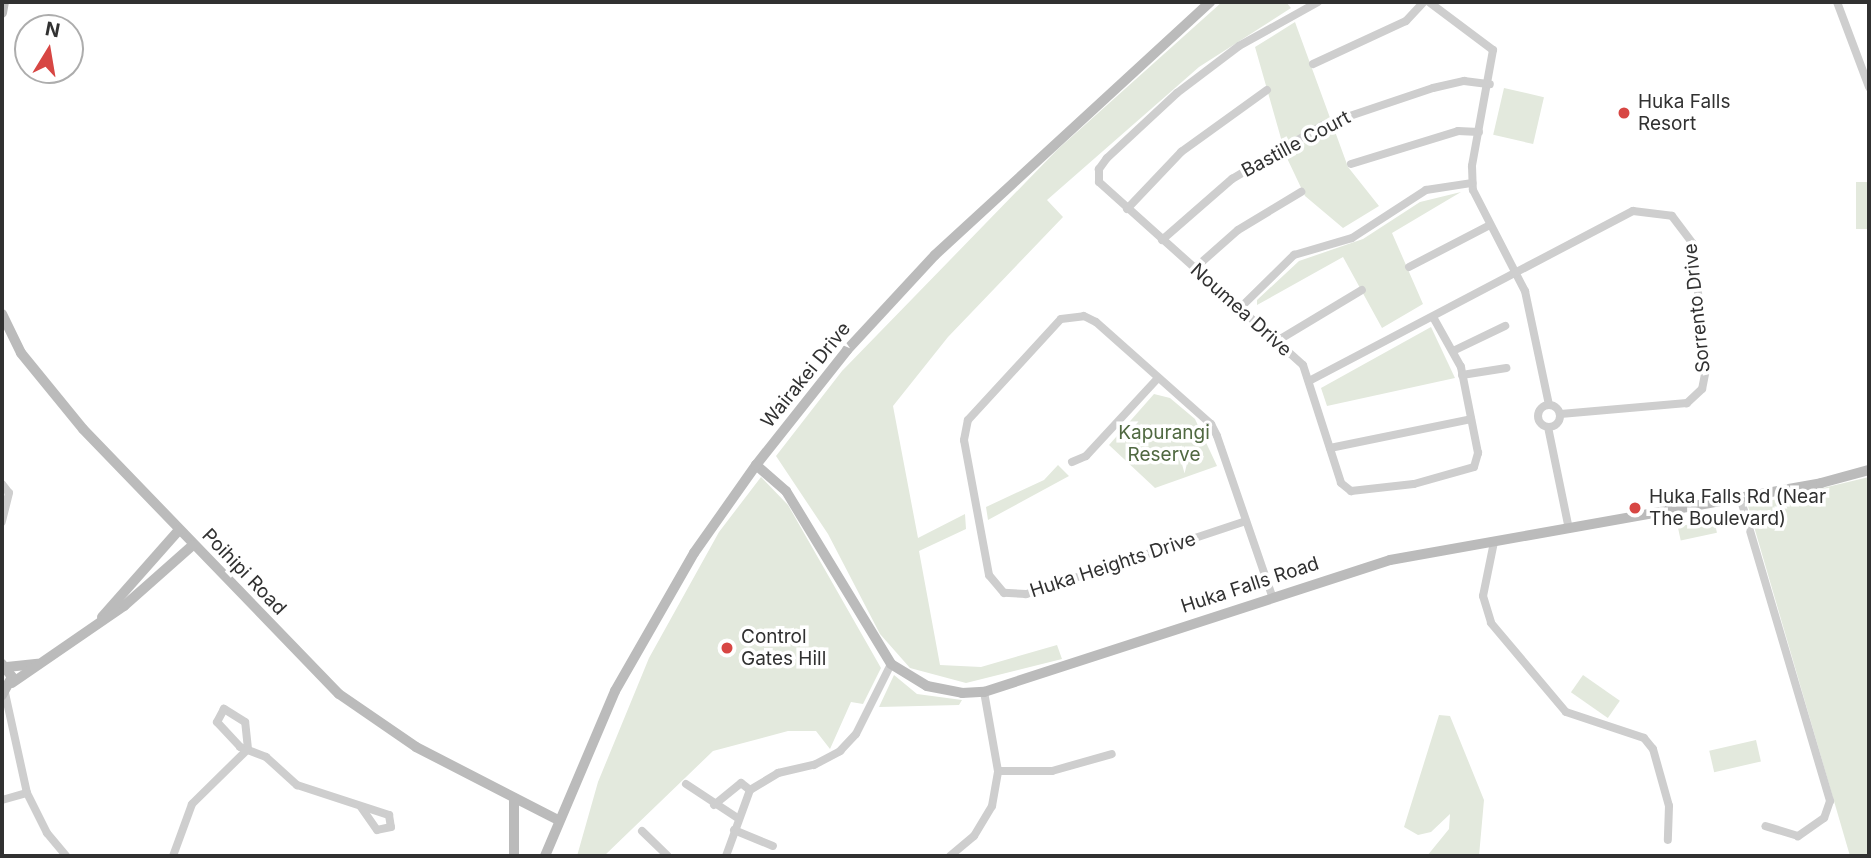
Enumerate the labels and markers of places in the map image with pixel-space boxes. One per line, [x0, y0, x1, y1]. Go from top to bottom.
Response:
place label: Huka Falls Resort [1638, 91, 1730, 135]
marker: Huka Falls Resort [1616, 105, 1632, 121]
place label: Huka Falls Rd (Near The Boulevard) [1649, 486, 1826, 530]
marker: Huka Falls Rd (Near The Boulevard) [1627, 500, 1643, 516]
place label: Control Gates Hill [741, 626, 826, 670]
marker: Control Gates Hill [719, 640, 735, 656]

